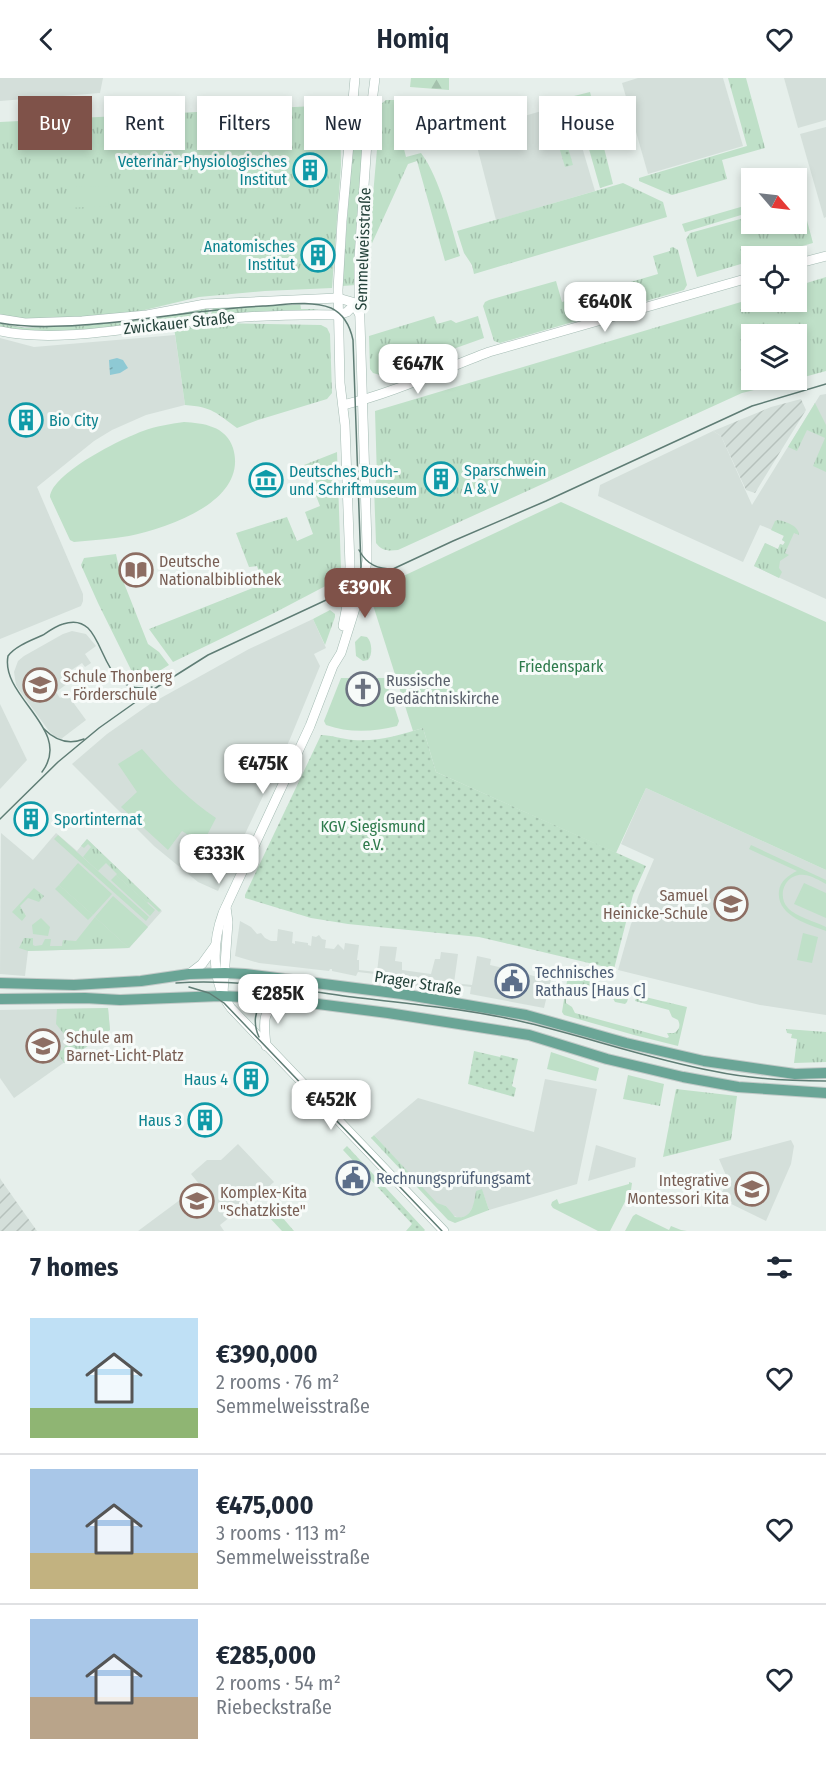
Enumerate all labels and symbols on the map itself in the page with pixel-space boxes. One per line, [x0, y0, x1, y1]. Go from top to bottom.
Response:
place label: Veterinär-Physiologisches Institut [118, 152, 288, 189]
building icon: Veterinär-Physiologisches Institut [292, 152, 328, 188]
north arrow [741, 168, 807, 234]
street label: Semmelweisstraße [351, 187, 375, 311]
place label: Anatomisches Institut [204, 237, 296, 274]
building icon: Anatomisches Institut [300, 237, 336, 273]
pin: €640K [563, 282, 647, 333]
street label: Zwickauer Straße [122, 308, 236, 338]
pin: €647K [376, 344, 460, 395]
building icon: Bio City [8, 402, 44, 438]
place label: Bio City [49, 411, 99, 430]
building icon: Sparschwein A & V [423, 461, 459, 497]
place label: Sparschwein A & V [464, 461, 546, 498]
museum icon: Deutsches Buch- und Schriftmuseum [248, 462, 284, 498]
place label: Deutsches Buch- und Schriftmuseum [289, 462, 417, 499]
library icon: Deutsche Nationalbibliothek [118, 552, 154, 588]
place label: Deutsche Nationalbibliothek [159, 552, 282, 589]
pin: €390K [323, 568, 407, 619]
park label: Friedenspark [519, 657, 604, 676]
school or university icon: Schule Thonberg - Förderschule [22, 667, 58, 703]
place label: Schule Thonberg - Förderschule [63, 667, 173, 704]
church icon: Russische Gedächtniskirche [345, 671, 381, 707]
place label: Russische Gedächtniskirche [386, 671, 499, 708]
pin: €475K [221, 744, 305, 795]
building icon: Sportinternat [13, 801, 49, 837]
place label: Sportinternat [54, 810, 143, 829]
park label: KGV Siegismund e.V. [320, 817, 426, 854]
pin: €333K [177, 834, 261, 885]
place label: Samuel Heinicke-Schule [603, 886, 708, 923]
school or university icon: Samuel Heinicke-Schule [713, 886, 749, 922]
public building icon: Technisches Rathaus [Haus C] [494, 963, 530, 999]
place label: Technisches Rathaus [Haus C] [535, 963, 646, 1000]
street label: Prager Straße [373, 967, 463, 999]
pin: €285K [236, 974, 320, 1025]
school or university icon: Schule am Barnet-Licht-Platz [25, 1028, 61, 1064]
place label: Schule am Barnet-Licht-Platz [66, 1028, 184, 1065]
building icon: Haus 4 [233, 1061, 269, 1097]
place label: Haus 4 [184, 1070, 228, 1089]
pin: €452K [289, 1080, 373, 1131]
building icon: Haus 3 [187, 1102, 223, 1138]
place label: Haus 3 [138, 1111, 182, 1130]
public building icon: Rechnungsprüfungsamt [335, 1160, 371, 1196]
place label: Rechnungsprüfungsamt [376, 1169, 532, 1188]
place label: Integrative Montessori Kita [627, 1171, 729, 1208]
school or university icon: Integrative Montessori Kita [734, 1171, 770, 1207]
school or university icon: Komplex-Kita "Schatzkiste" [179, 1183, 215, 1219]
place label: Komplex-Kita "Schatzkiste" [220, 1183, 307, 1220]

